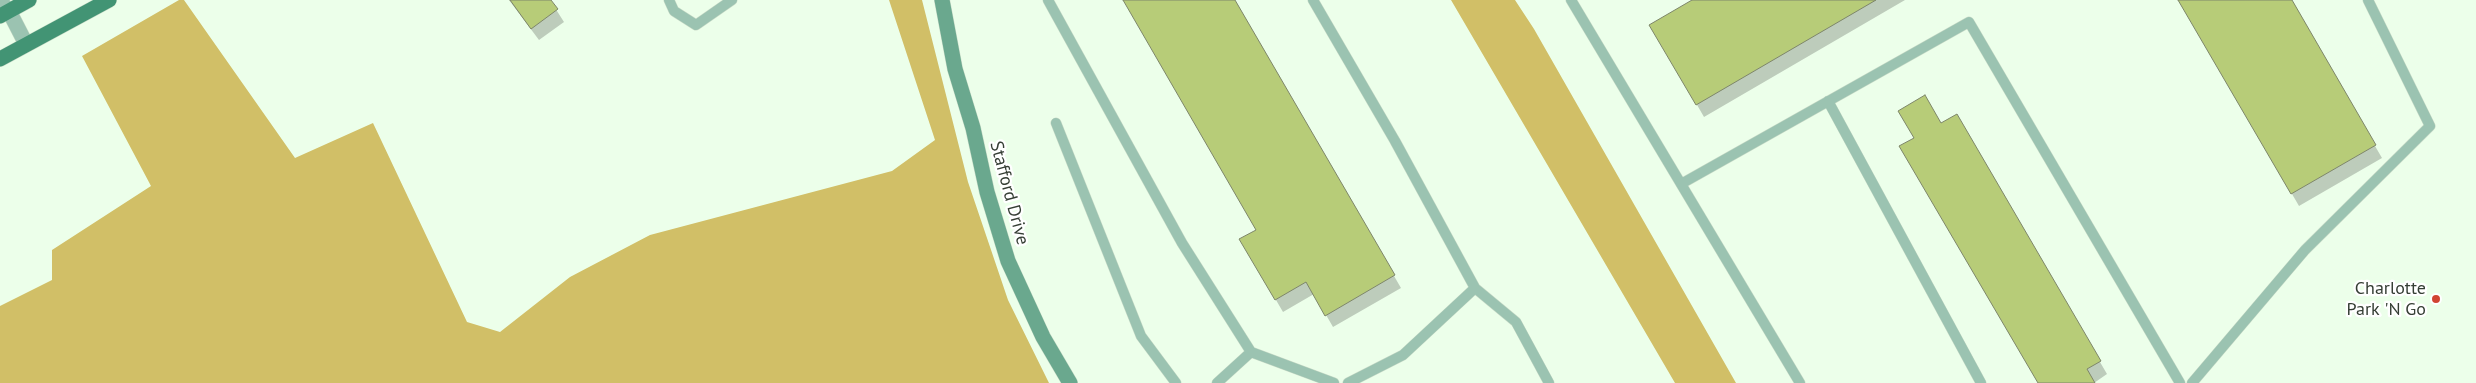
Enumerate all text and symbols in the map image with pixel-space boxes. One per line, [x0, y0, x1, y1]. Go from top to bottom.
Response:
street label: Stafford Drive [985, 139, 1033, 247]
place label: Charlotte Park 'N Go [2347, 278, 2426, 320]
marker: Charlotte Park 'N Go [2430, 293, 2442, 305]

